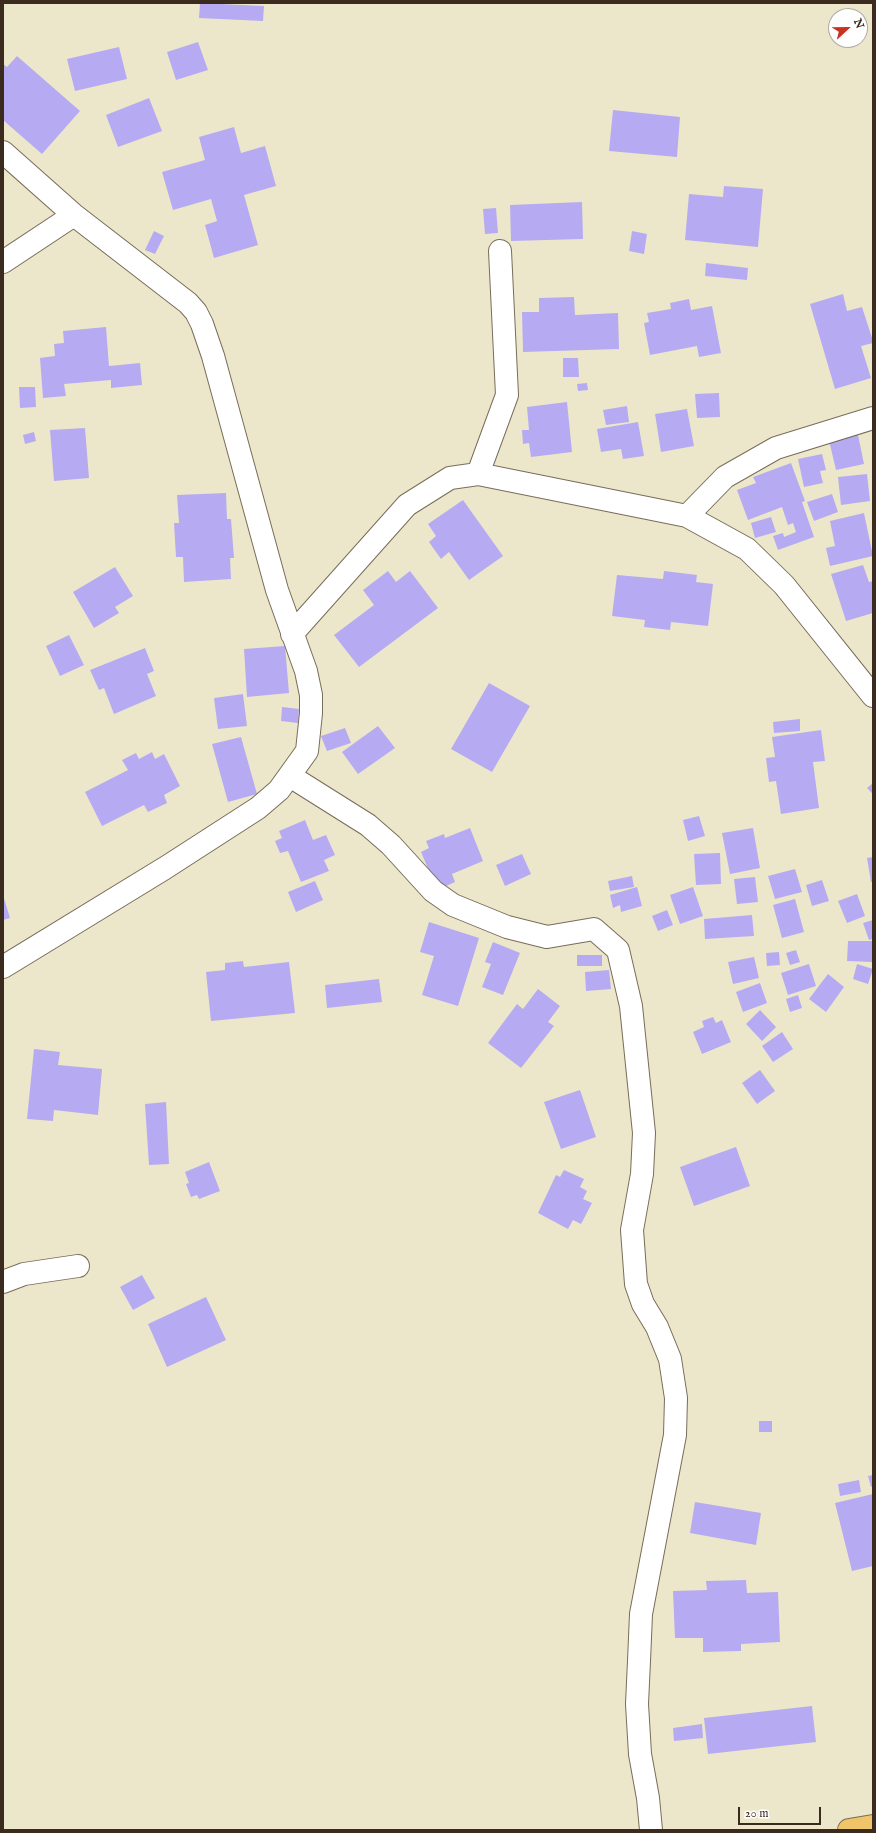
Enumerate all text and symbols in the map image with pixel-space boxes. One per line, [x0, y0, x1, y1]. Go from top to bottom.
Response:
north arrow [828, 8, 868, 48]
text: N [850, 17, 866, 31]
scale bar [740, 1799, 823, 1825]
text: 20 m [745, 1806, 768, 1821]

